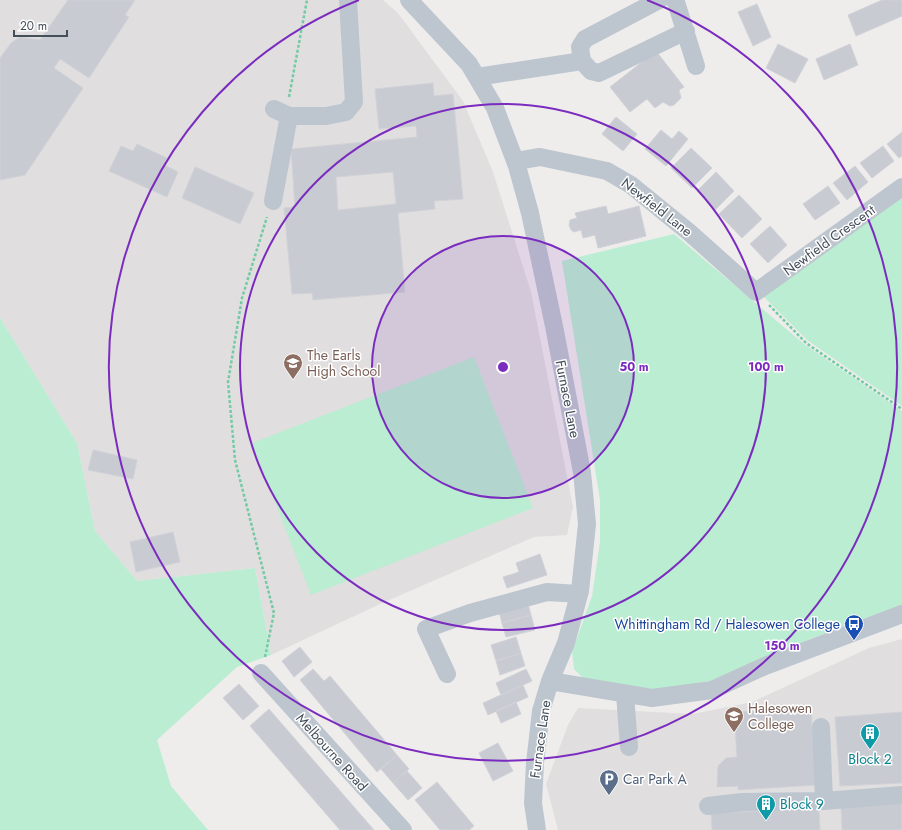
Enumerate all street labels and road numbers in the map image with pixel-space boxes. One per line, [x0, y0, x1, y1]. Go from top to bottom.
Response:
street label: Newfield Lane [617, 173, 697, 241]
street label: Newfield Crescent [779, 199, 880, 280]
street label: Furnace Lane [551, 358, 585, 440]
street label: Furnace Lane [525, 699, 555, 779]
street label: Melbourne Road [292, 709, 372, 795]

